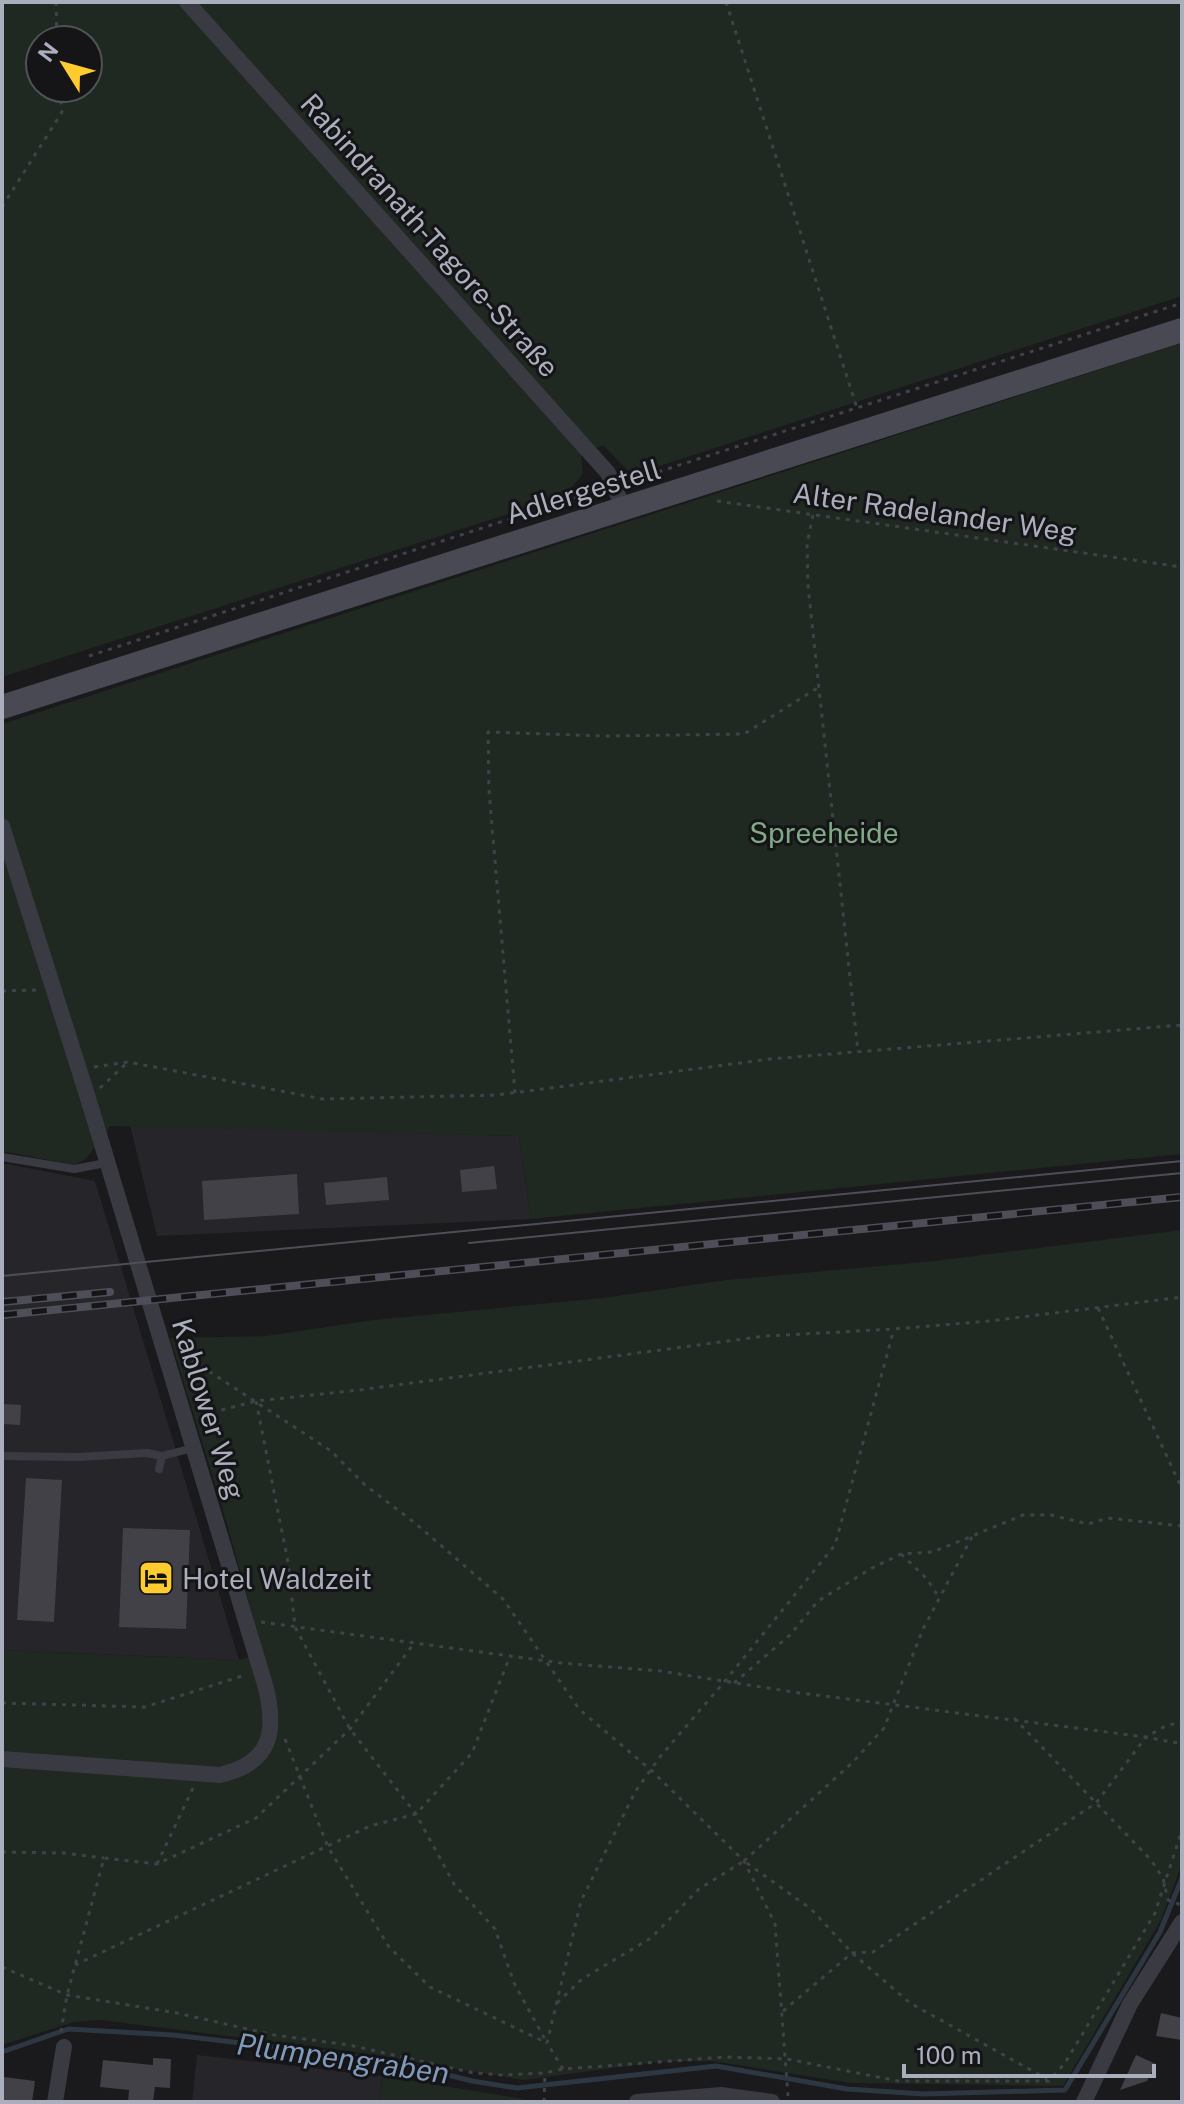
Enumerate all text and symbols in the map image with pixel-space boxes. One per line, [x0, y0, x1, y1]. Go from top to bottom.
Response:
north arrow [24, 24, 104, 104]
text: N [32, 37, 64, 67]
street label: Rabindranath-Tagore-Straße [294, 87, 566, 383]
street label: Adlergestell [502, 452, 664, 530]
street label: Alter Radelander Weg [791, 476, 1079, 548]
park label: Spreeheide [749, 816, 899, 849]
street label: Kablower Weg [166, 1314, 252, 1504]
hotel icon: Hotel Waldzeit [137, 1559, 175, 1597]
place label: Hotel Waldzeit [182, 1562, 372, 1595]
water label: Plumpengraben [235, 2025, 451, 2091]
scale bar [904, 2028, 1154, 2078]
text: 100 m [916, 2041, 982, 2069]

